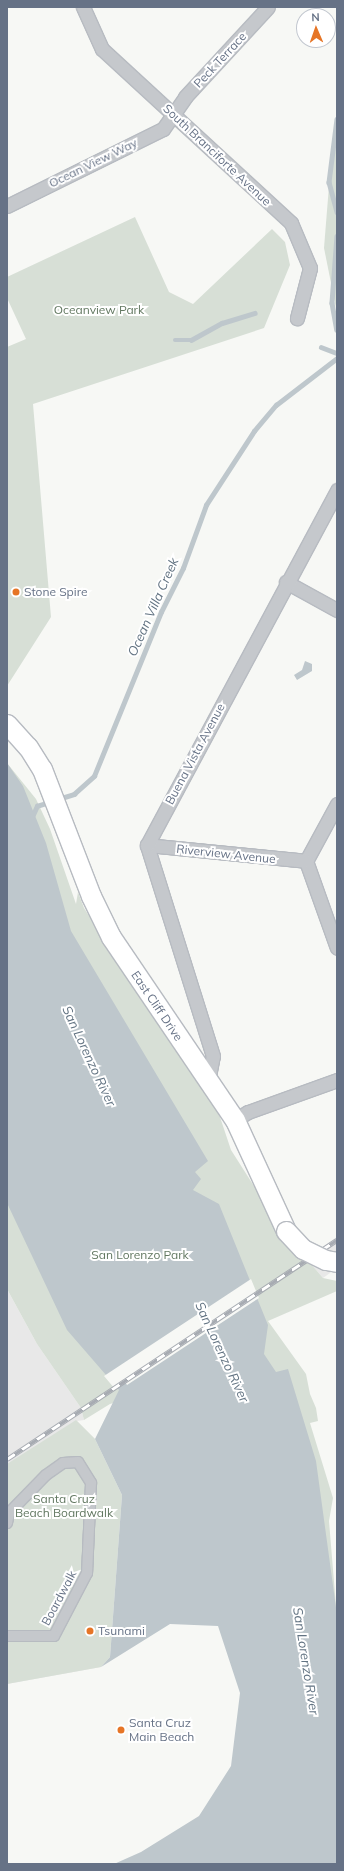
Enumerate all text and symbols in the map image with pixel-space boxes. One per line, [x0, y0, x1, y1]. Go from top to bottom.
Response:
north arrow [296, 8, 336, 48]
text: N [311, 10, 320, 24]
street label: Peck Terrace [191, 29, 249, 91]
street label: South Branciforte Avenue [160, 101, 274, 209]
street label: Ocean View Way [47, 135, 139, 191]
park label: Oceanview Park [54, 303, 144, 317]
water label: Ocean Villa Creek [124, 555, 182, 659]
place label: Stone Spire [24, 585, 87, 599]
marker: Stone Spire [11, 587, 21, 597]
street label: Buena Vista Avenue [162, 701, 228, 807]
street label: Riverview Avenue [176, 842, 276, 866]
street label: East Cliff Drive [128, 968, 186, 1044]
water label: San Lorenzo River [59, 1003, 119, 1109]
park label: San Lorenzo Park [91, 1248, 189, 1262]
water label: San Lorenzo River [192, 1299, 252, 1405]
park label: Santa Cruz Beach Boardwalk [15, 1492, 113, 1520]
street label: Boardwalk [39, 1568, 79, 1628]
water label: San Lorenzo River [290, 1606, 322, 1716]
place label: Tsunami [98, 1624, 145, 1638]
marker: Tsunami [85, 1626, 95, 1636]
place label: Santa Cruz Main Beach [129, 1716, 194, 1744]
marker: Santa Cruz Main Beach [116, 1725, 126, 1735]

